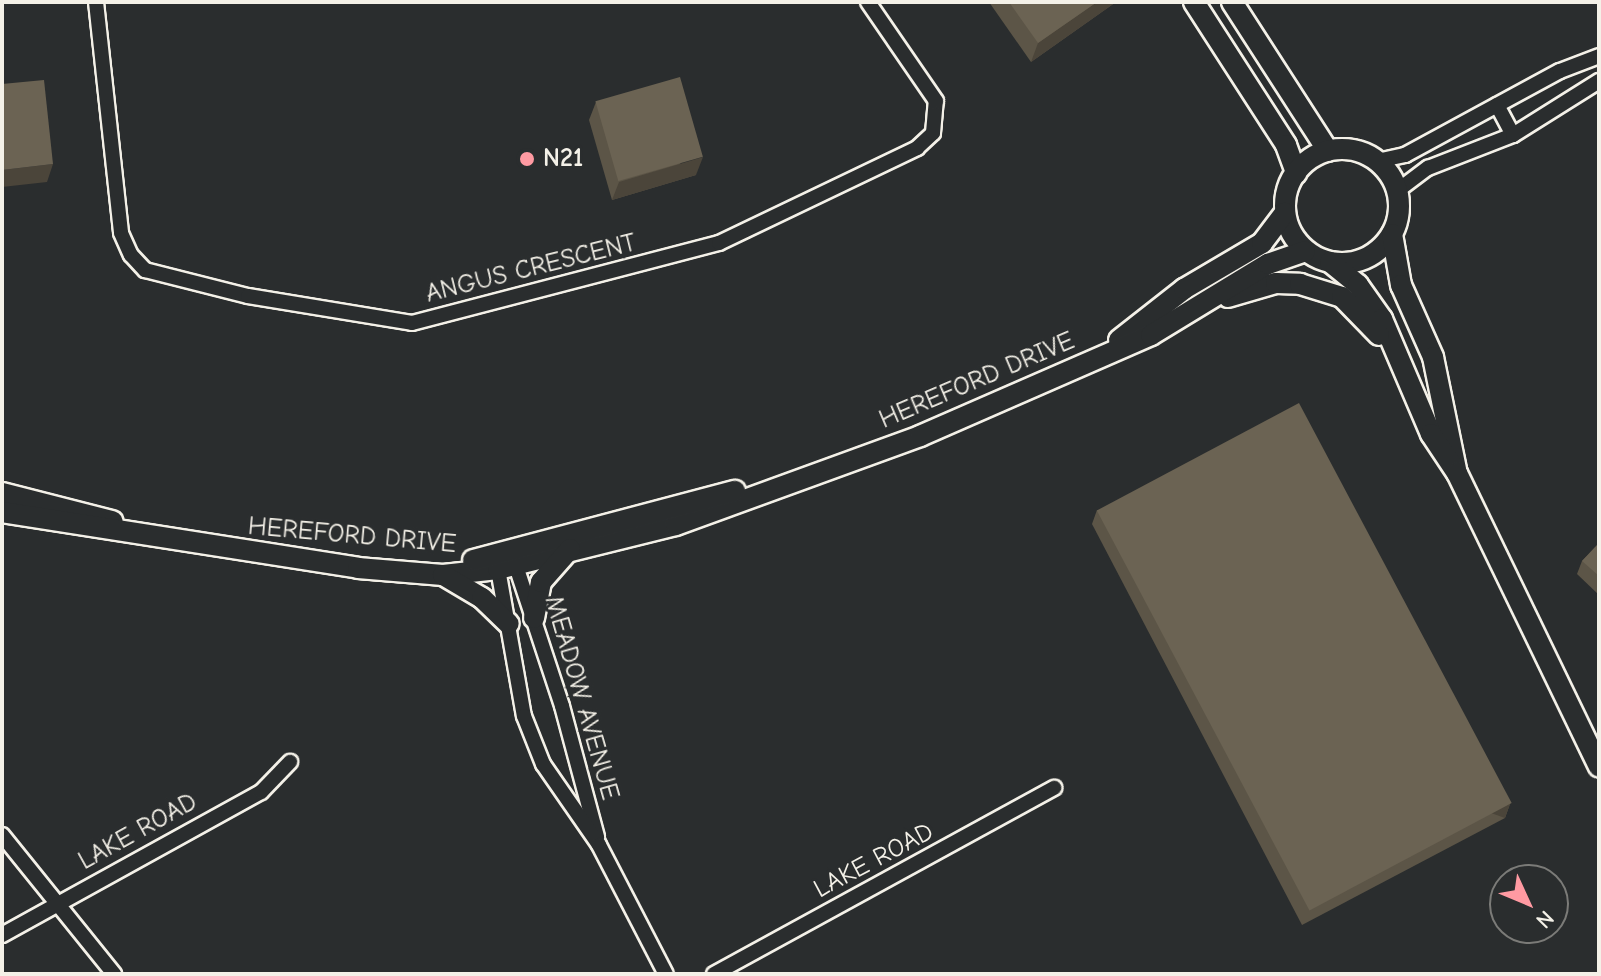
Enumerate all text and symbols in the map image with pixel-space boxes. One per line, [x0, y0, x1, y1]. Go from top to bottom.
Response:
place label: N21 [543, 143, 583, 175]
marker: N21 [518, 150, 536, 168]
street label: ANGUS CRESCENT [423, 228, 639, 310]
street label: HEREFORD DRIVE [875, 326, 1079, 436]
street label: HEREFORD DRIVE [247, 511, 457, 561]
street label: MEADOW AVENUE [537, 592, 625, 804]
street label: LAKE ROAD [73, 787, 203, 877]
street label: LAKE ROAD [809, 817, 939, 905]
north arrow [1489, 864, 1569, 944]
text: N [1530, 905, 1559, 933]

